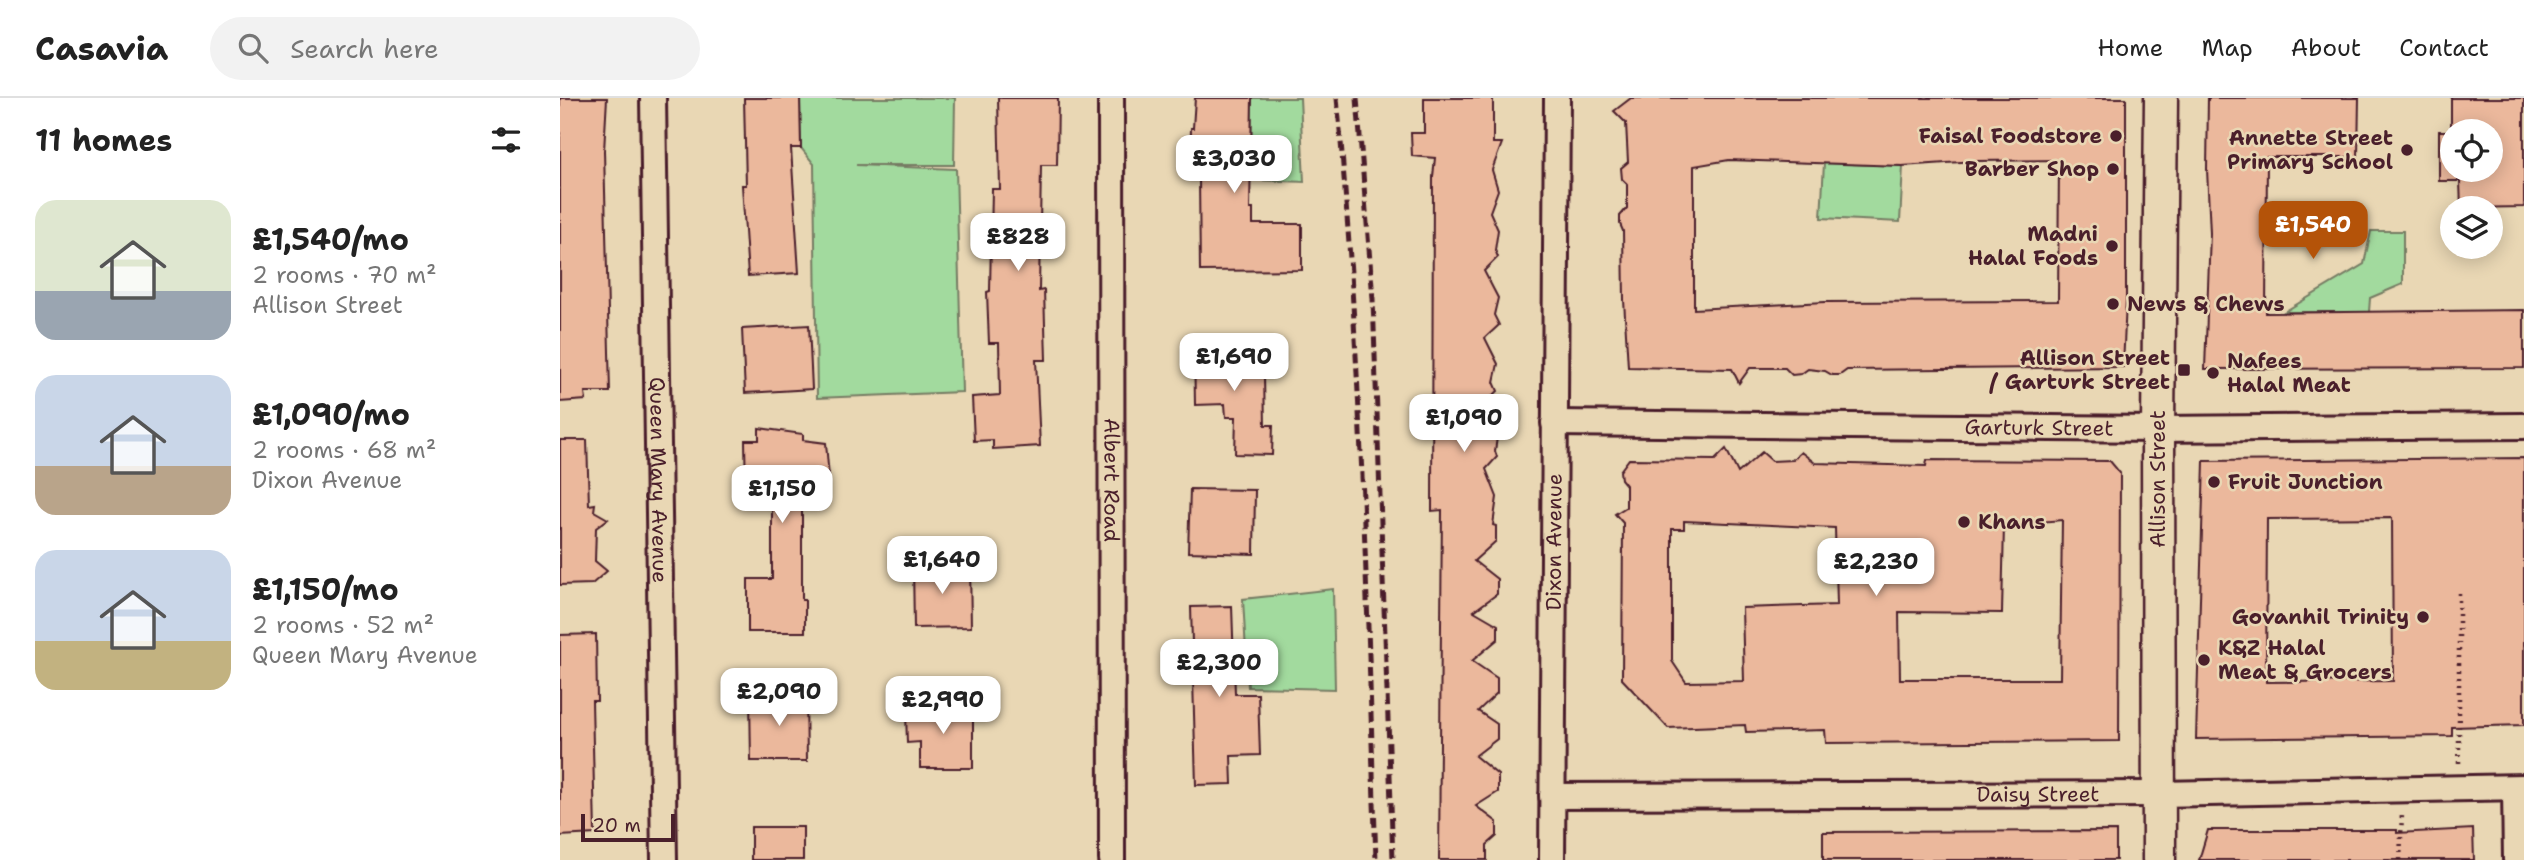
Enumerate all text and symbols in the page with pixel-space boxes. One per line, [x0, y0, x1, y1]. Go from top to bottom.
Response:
search box [210, 17, 700, 80]
text: Casavia [35, 26, 168, 71]
icon: search [234, 29, 272, 67]
text: Search here [290, 31, 439, 66]
text: Home [2097, 32, 2163, 64]
text: Map [2201, 32, 2253, 64]
text: About [2291, 32, 2361, 64]
text: Contact [2399, 32, 2489, 64]
map controls [2440, 119, 2503, 259]
button: locate [2440, 119, 2503, 182]
text: 11 homes [35, 120, 172, 161]
icon: filters [487, 121, 525, 159]
place label: Faisal Foodstore [1919, 122, 2102, 150]
place label: Annette Street Primary School [2227, 124, 2393, 176]
marker: Faisal Foodstore [2108, 128, 2124, 144]
pin: £3,030 [1177, 136, 1291, 195]
marker: Annette Street Primary School [2399, 142, 2415, 158]
text: £3,030 [1192, 143, 1276, 173]
place label: Barber Shop [1965, 155, 2099, 183]
marker: Barber Shop [2105, 161, 2121, 177]
button: layers [2440, 196, 2503, 259]
pin: £1,540 [2256, 202, 2370, 261]
text: £1,540 [2275, 209, 2351, 239]
pin: £828 [977, 214, 1059, 273]
text: £1,540/mo [252, 219, 409, 260]
place label: Madni Halal Foods [1968, 220, 2098, 272]
text: £828 [986, 221, 1050, 251]
icon: home [91, 228, 175, 312]
marker: Madni Halal Foods [2104, 238, 2120, 254]
text: 2 rooms · 70 m² [252, 260, 437, 290]
text: Allison Street [252, 290, 403, 320]
place label: News & Chews [2127, 290, 2285, 318]
marker: News & Chews [2105, 296, 2121, 312]
pin: £1,690 [1177, 334, 1291, 393]
text: £1,690 [1196, 341, 1272, 371]
place label: Allison Street / Garturk Street [1989, 344, 2170, 396]
place label: Nafees Halal Meat [2227, 347, 2351, 399]
marker: Allison Street / Garturk Street [2176, 362, 2192, 378]
marker: Nafees Halal Meat [2205, 365, 2221, 381]
street label: Queen Mary Avenue [643, 377, 674, 583]
text: £1,090/mo [252, 394, 410, 435]
pin: £1,090 [1407, 394, 1521, 454]
text: £1,090 [1425, 402, 1503, 432]
icon: home [91, 403, 175, 487]
street label: Allison Street [2144, 410, 2172, 548]
street label: Garturk Street [1964, 413, 2114, 443]
street label: Albert Road [1097, 418, 1126, 542]
text: 2 rooms · 68 m² [252, 435, 436, 465]
text: Dixon Avenue [252, 465, 402, 495]
pin: £1,150 [725, 466, 839, 525]
place label: Fruit Junction [2228, 468, 2383, 496]
text: £1,150 [748, 473, 816, 503]
street label: Dixon Avenue [1540, 473, 1569, 611]
marker: Fruit Junction [2206, 474, 2222, 490]
place label: Khans [1978, 508, 2046, 536]
marker: Khans [1956, 514, 1972, 530]
pin: £1,640 [885, 536, 999, 596]
pin: £2,230 [1819, 538, 1933, 598]
text: £1,640 [903, 544, 981, 574]
text: £2,230 [1833, 546, 1919, 576]
text: £1,150/mo [252, 569, 399, 610]
icon: home [91, 578, 175, 662]
place label: Govanhil Trinity [2232, 603, 2409, 631]
marker: Govanhil Trinity [2415, 609, 2431, 625]
text: 2 rooms · 52 m² [252, 610, 434, 640]
place label: K&Z Halal Meat & Grocers [2218, 634, 2392, 686]
text: Queen Mary Avenue [252, 640, 478, 670]
pin: £2,300 [1162, 640, 1276, 699]
text: £2,300 [1176, 647, 1262, 677]
marker: K&Z Halal Meat & Grocers [2196, 652, 2212, 668]
pin: £2,090 [722, 668, 836, 728]
text: £2,090 [736, 676, 822, 706]
pin: £2,990 [886, 676, 1000, 736]
text: £2,990 [902, 684, 984, 714]
street label: Daisy Street [1976, 780, 2100, 809]
scale bar [581, 811, 676, 843]
text: 20 m [592, 813, 641, 838]

